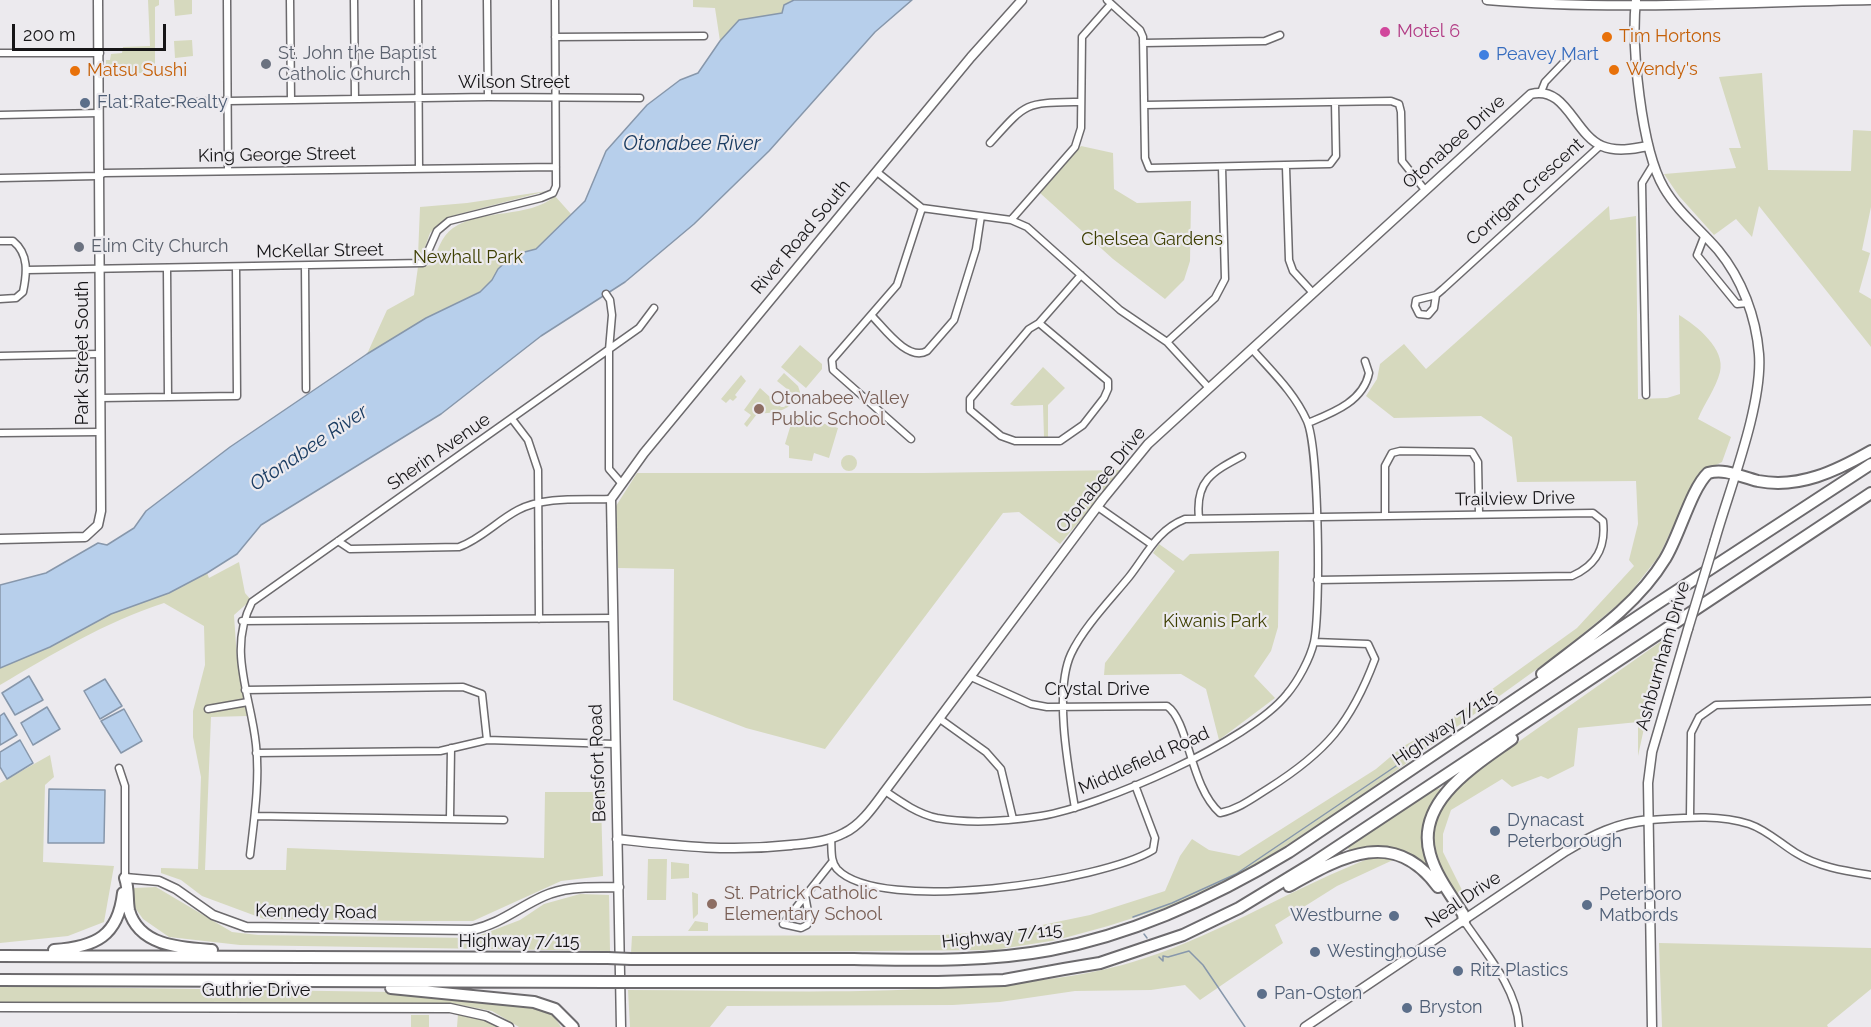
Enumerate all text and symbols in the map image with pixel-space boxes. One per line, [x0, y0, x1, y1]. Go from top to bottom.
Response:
scale bar [15, 12, 170, 50]
place label: Motel 6 [1397, 21, 1460, 43]
text: 200 m [23, 24, 76, 45]
marker: Motel 6 [1378, 25, 1392, 39]
place label: Tim Hortons [1619, 26, 1721, 48]
marker: Tim Hortons [1600, 30, 1614, 44]
place label: St. John the Baptist Catholic Church [278, 43, 437, 86]
place label: Peavey Mart [1496, 44, 1599, 66]
marker: Peavey Mart [1477, 48, 1491, 62]
marker: St. John the Baptist Catholic Church [259, 57, 273, 71]
place label: Wendy's [1626, 59, 1698, 81]
place label: Matsu Sushi [87, 60, 187, 82]
marker: Wendy's [1607, 63, 1621, 77]
marker: Matsu Sushi [68, 64, 82, 78]
street label: Wilson Street [458, 72, 570, 94]
street label: Otonabee Drive [1398, 90, 1510, 194]
place label: Flat Rate Realty [97, 92, 228, 114]
marker: Flat Rate Realty [78, 96, 92, 110]
water label: Otonabee River [623, 132, 761, 156]
street label: Corrigan Crescent [1462, 134, 1588, 250]
street label: King George Street [198, 143, 356, 167]
street label: River Road South [747, 175, 855, 299]
park label: Chelsea Gardens [1081, 229, 1223, 251]
place label: Elim City Church [91, 236, 228, 258]
street label: McKellar Street [256, 239, 384, 263]
marker: Elim City Church [72, 240, 86, 254]
park label: Newhall Park [413, 247, 523, 269]
street label: Park Street South [72, 281, 94, 425]
place label: Otonabee Valley Public School [771, 388, 909, 430]
water label: Otonabee River [245, 400, 373, 496]
marker: Otonabee Valley Public School [752, 402, 766, 416]
street label: Sherin Avenue [383, 409, 495, 495]
street label: Otonabee Drive [1052, 423, 1150, 537]
street label: Trailview Drive [1455, 487, 1575, 511]
street label: Ashburnham Drive [1631, 579, 1695, 733]
park label: Kiwanis Park [1163, 611, 1267, 633]
street label: Crystal Drive [1044, 679, 1150, 701]
street label: Highway 7/115 [1389, 685, 1501, 771]
street label: Bensfort Road [585, 704, 611, 822]
street label: Middlefield Road [1075, 722, 1213, 800]
place label: Dynacast Peterborough [1507, 810, 1622, 852]
marker: Dynacast Peterborough [1488, 824, 1502, 838]
street label: Neal Drive [1421, 867, 1505, 933]
place label: St. Patrick Catholic Elementary School [724, 883, 882, 926]
place label: Peterboro Matbords [1599, 884, 1682, 926]
marker: St. Patrick Catholic Elementary School [705, 897, 719, 911]
marker: Peterboro Matbords [1580, 898, 1594, 912]
street label: Kennedy Road [255, 900, 377, 924]
place label: Westburne [1290, 905, 1382, 927]
marker: Westburne [1387, 909, 1401, 923]
street label: Highway 7/115 [941, 919, 1063, 953]
street label: Highway 7/115 [458, 931, 580, 953]
place label: Westinghouse [1327, 941, 1447, 963]
marker: Westinghouse [1308, 945, 1322, 959]
place label: Ritz Plastics [1470, 960, 1568, 982]
marker: Ritz Plastics [1451, 964, 1465, 978]
street label: Guthrie Drive [202, 980, 310, 1002]
place label: Pan-Oston [1274, 983, 1362, 1005]
marker: Pan-Oston [1255, 987, 1269, 1001]
place label: Bryston [1419, 997, 1483, 1019]
marker: Bryston [1400, 1001, 1414, 1015]

